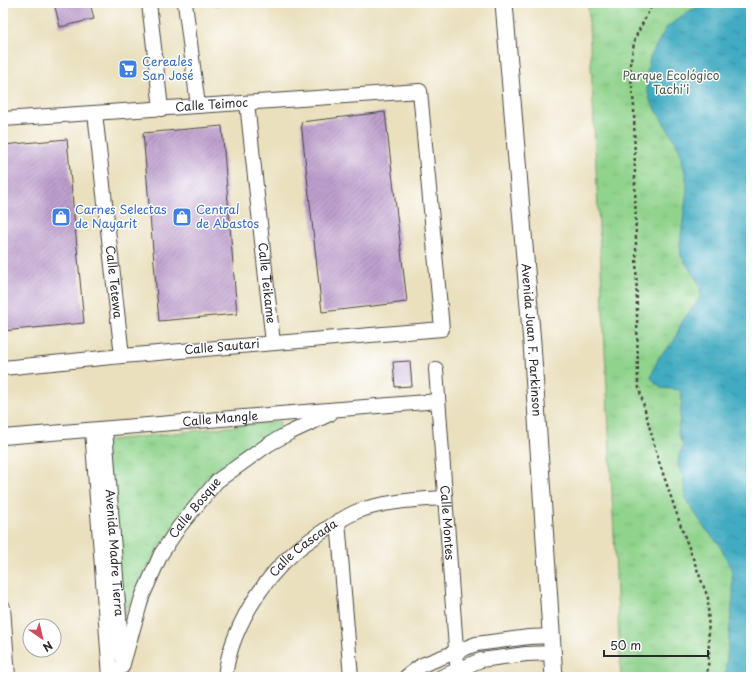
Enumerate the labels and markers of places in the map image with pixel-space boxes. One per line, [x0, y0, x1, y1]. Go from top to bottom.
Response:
place label: Cereales San José [142, 52, 194, 84]
supermarket icon: Cereales San José [117, 58, 139, 80]
place label: Carnes Selectas de Nayarit [75, 200, 167, 232]
place label: Central de Abastos [196, 200, 259, 232]
shop icon: Carnes Selectas de Nayarit [50, 206, 72, 228]
shop icon: Central de Abastos [171, 206, 193, 228]

